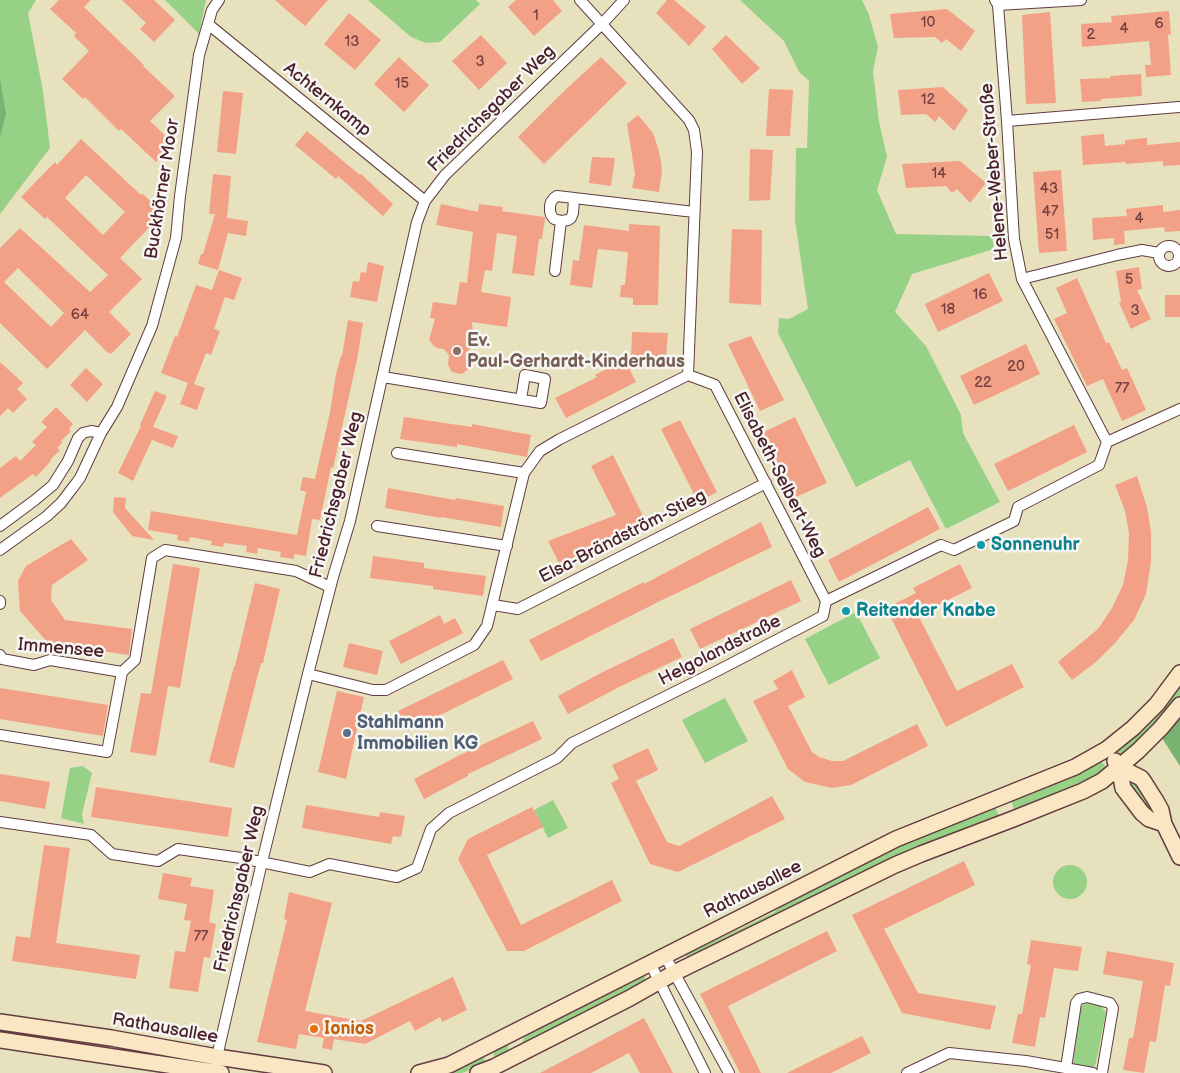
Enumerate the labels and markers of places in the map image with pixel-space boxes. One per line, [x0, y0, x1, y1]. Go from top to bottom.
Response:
place label: Ev. Paul-Gerhardt-Kinderhaus [467, 330, 685, 372]
marker: Ev. Paul-Gerhardt-Kinderhaus [451, 345, 463, 357]
place label: Sonnenuhr [991, 534, 1080, 556]
marker: Sonnenuhr [975, 539, 987, 551]
place label: Reitender Knabe [856, 600, 996, 622]
marker: Reitender Knabe [840, 605, 852, 617]
place label: Stahlmann Immobilien KG [357, 712, 478, 754]
marker: Stahlmann Immobilien KG [341, 727, 353, 739]
place label: Ionios [324, 1018, 374, 1040]
marker: Ionios [308, 1023, 320, 1035]

